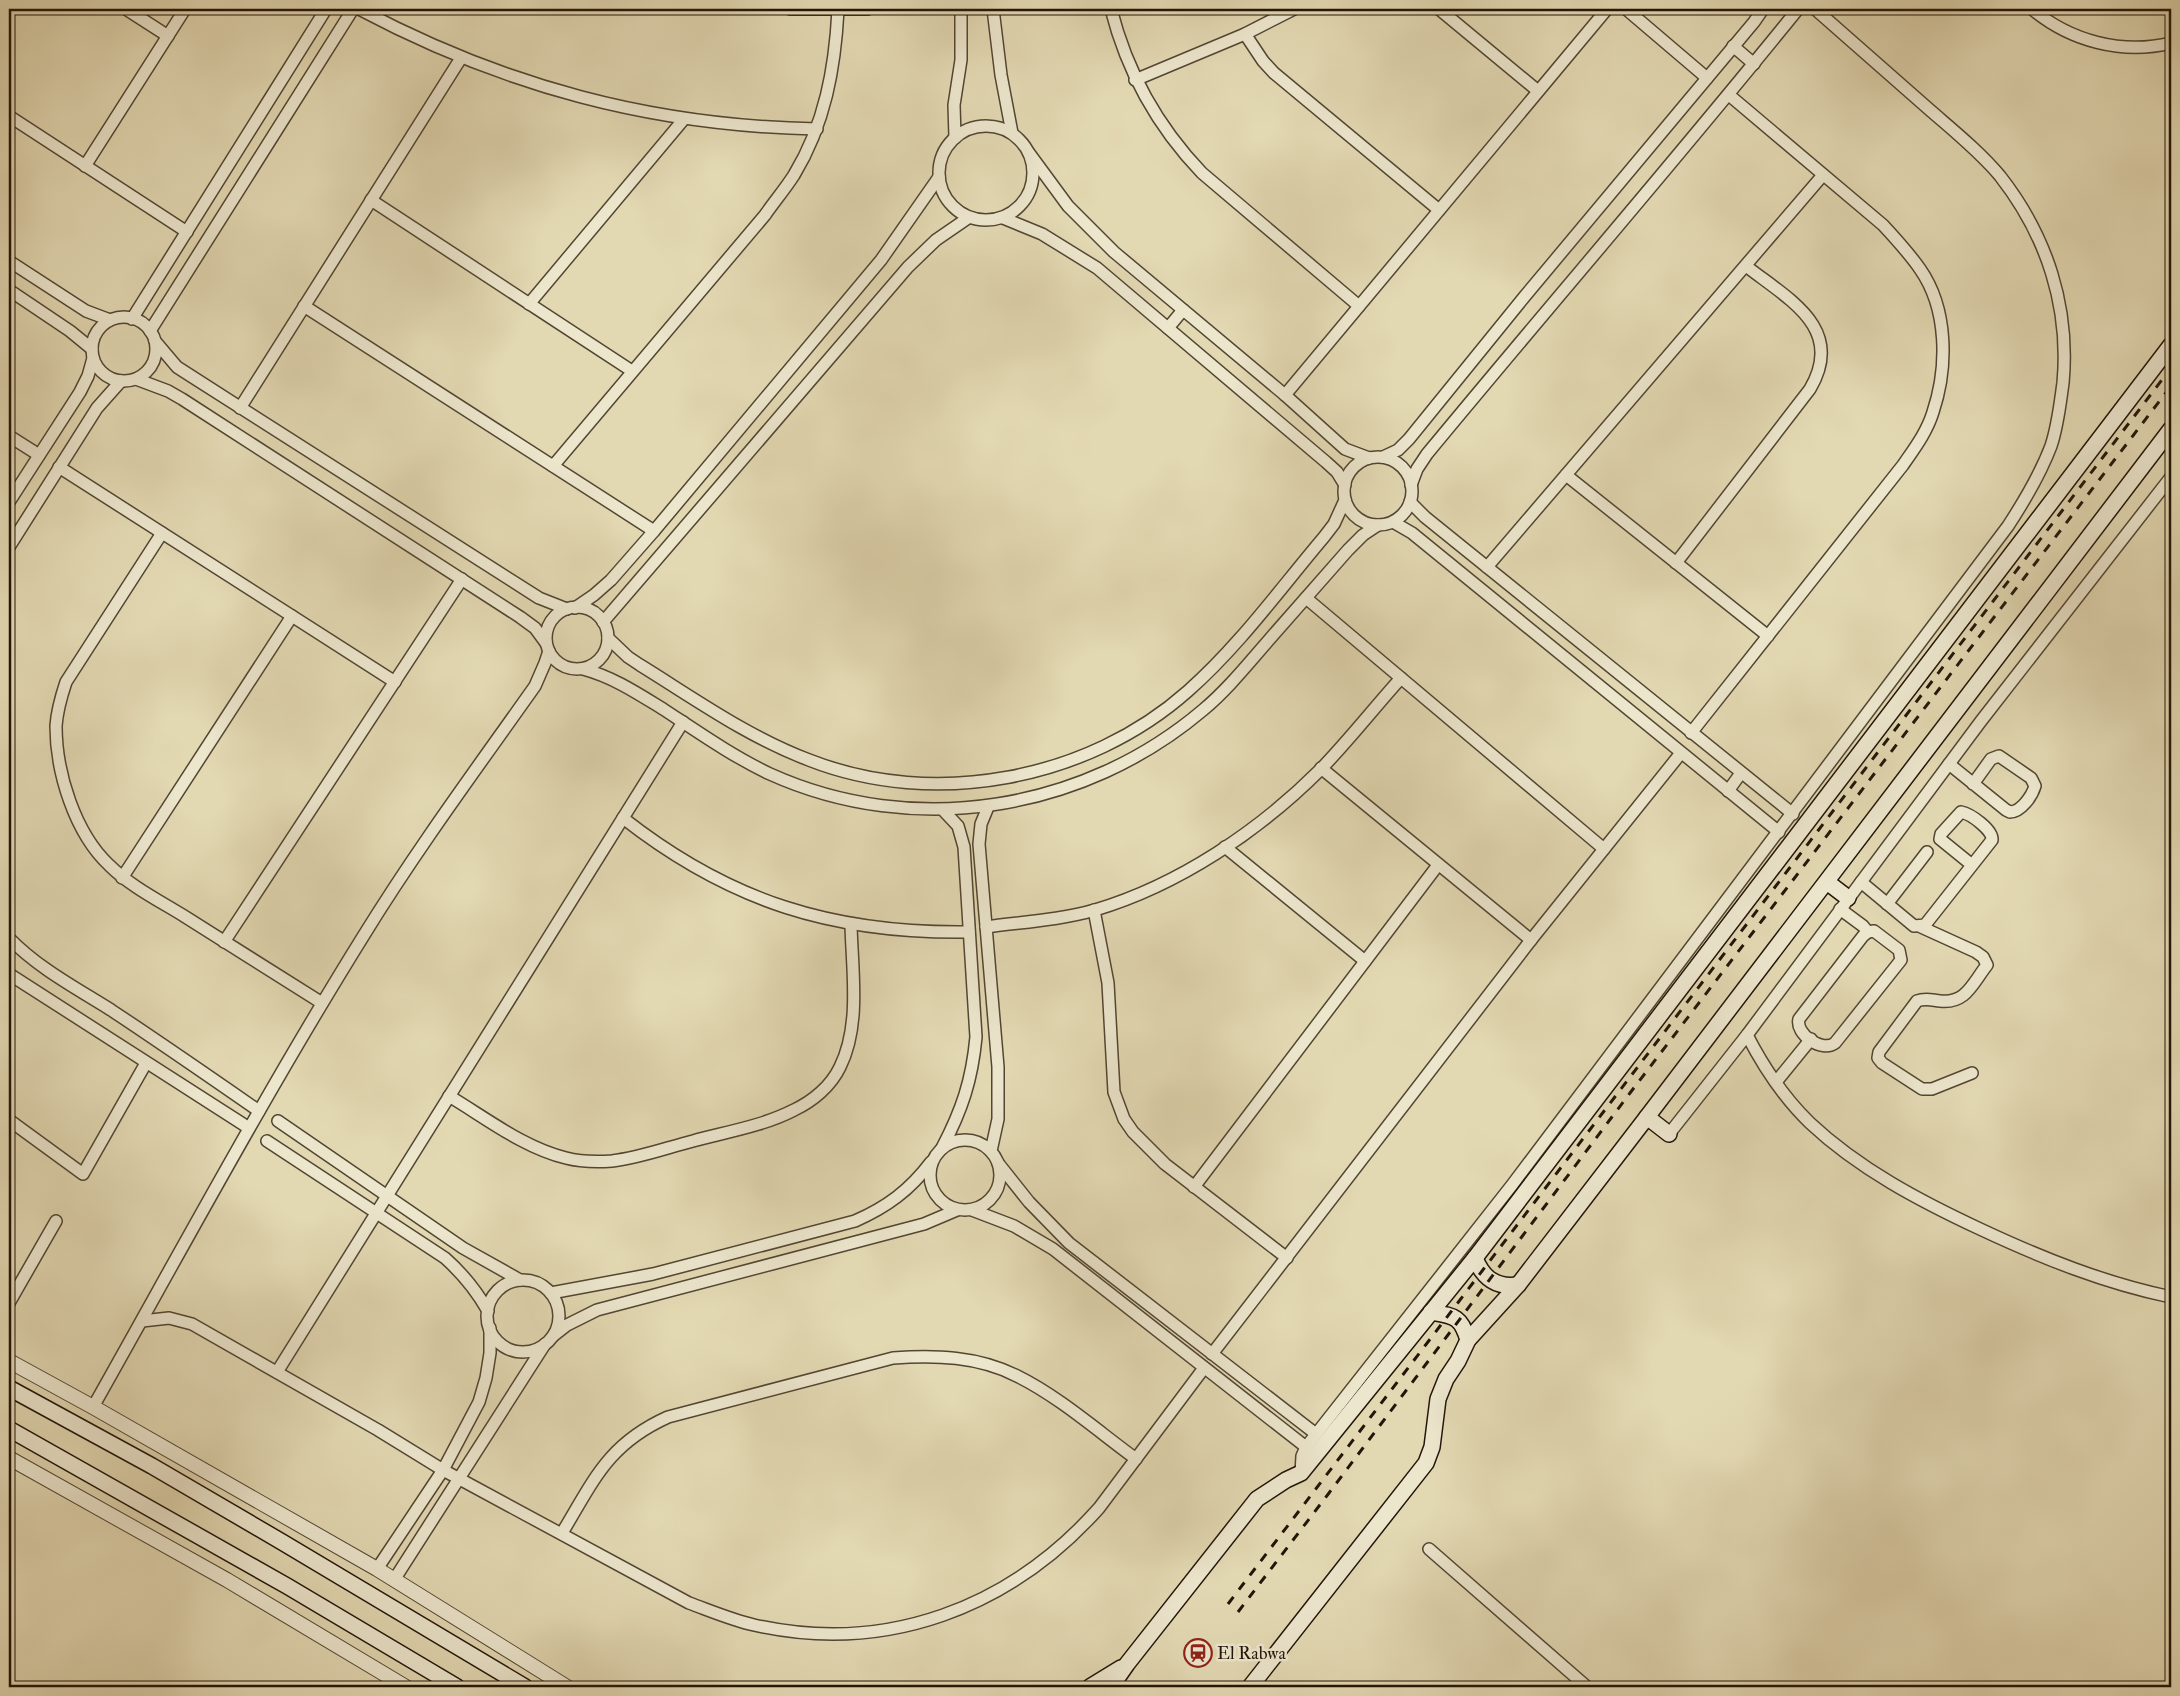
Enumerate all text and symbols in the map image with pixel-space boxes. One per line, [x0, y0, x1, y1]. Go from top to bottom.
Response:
station icon: El Rabwa [1183, 1638, 1213, 1668]
place label: El Rabwa [1217, 1642, 1286, 1665]

